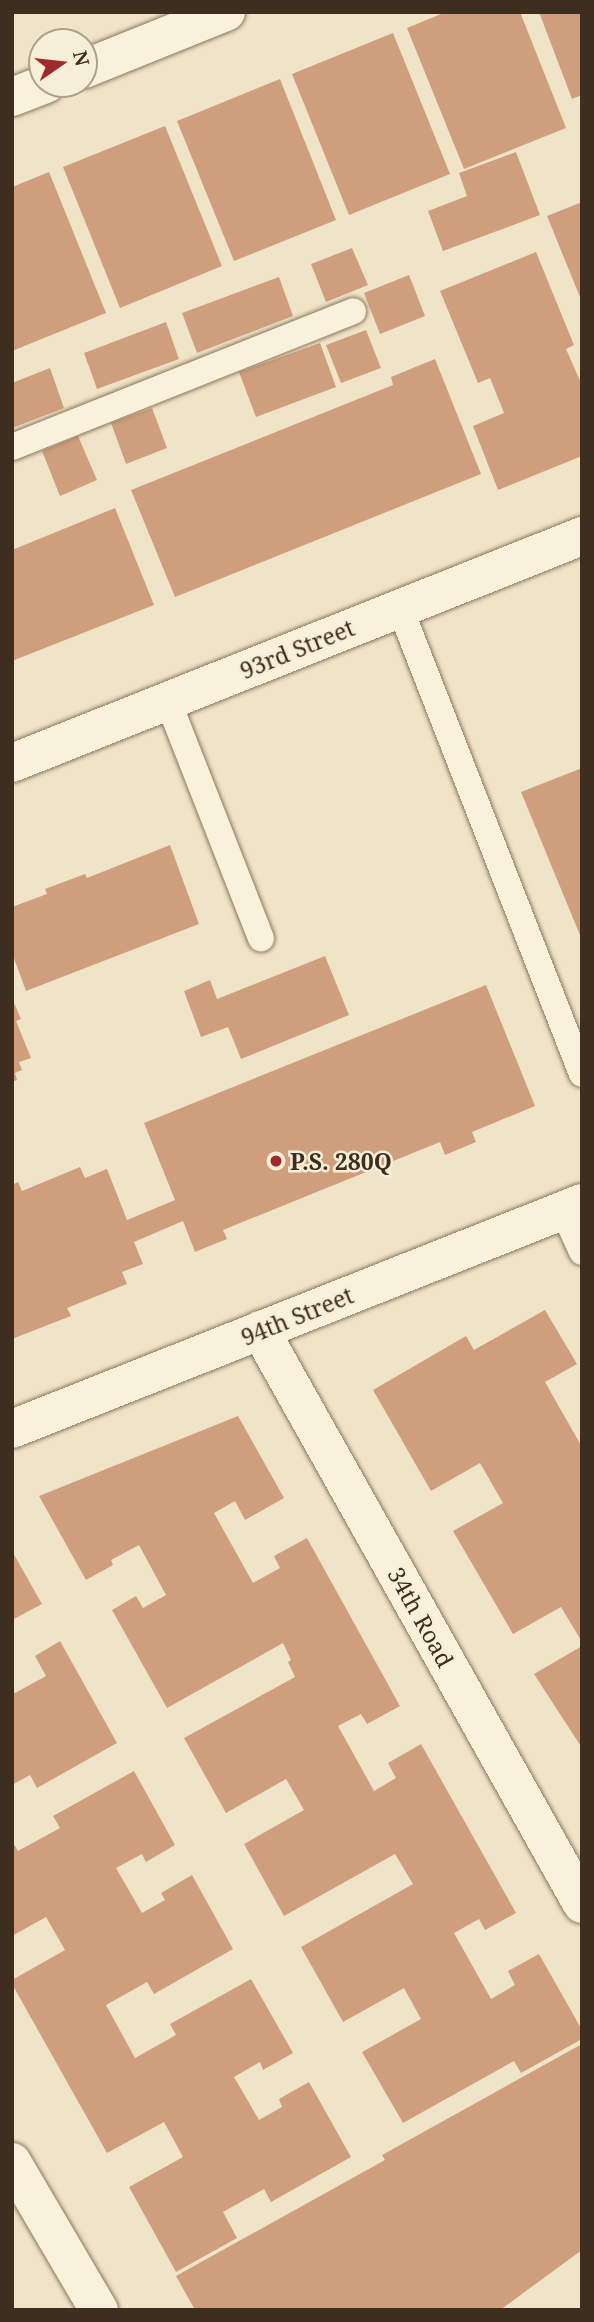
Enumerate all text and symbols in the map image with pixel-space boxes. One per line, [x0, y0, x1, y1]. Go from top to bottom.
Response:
north arrow [28, 28, 98, 98]
text: N [67, 48, 96, 69]
street label: 93rd Street [236, 614, 358, 684]
place label: P.S. 280Q [290, 1147, 392, 1175]
marker: P.S. 280Q [268, 1153, 284, 1169]
street label: 94th Street [237, 1281, 357, 1351]
street label: 34th Road [382, 1562, 460, 1672]

